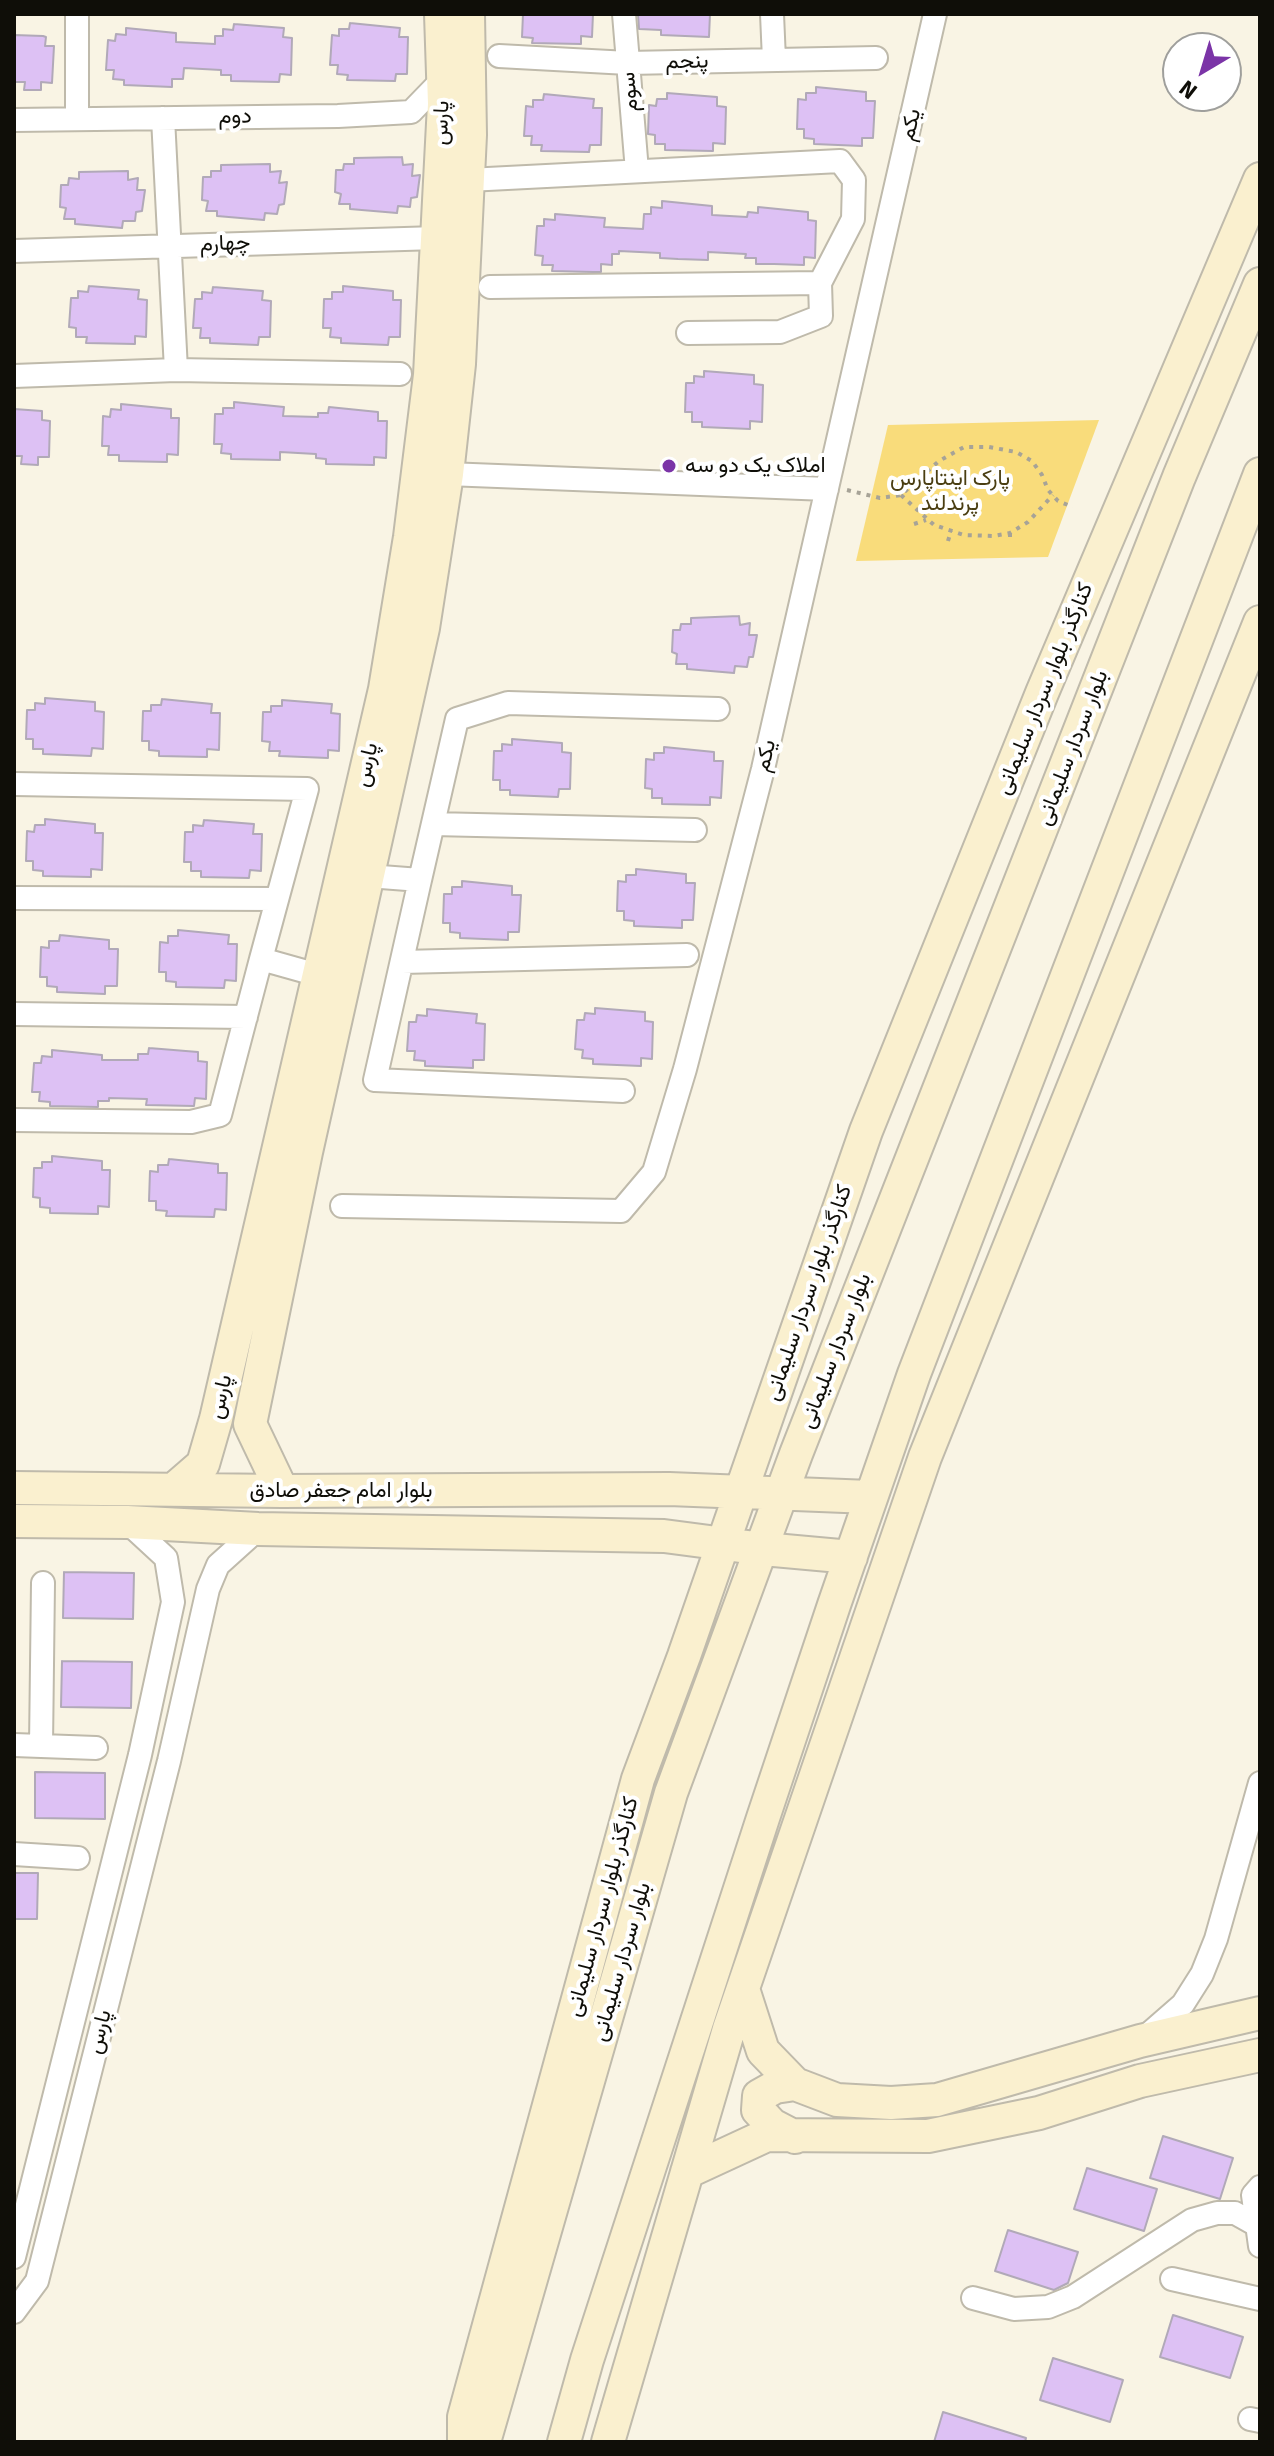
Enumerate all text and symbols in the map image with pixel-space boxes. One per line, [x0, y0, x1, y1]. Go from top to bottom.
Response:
north arrow [1162, 32, 1242, 112]
street label: پنجم [665, 48, 709, 76]
street label: سوم [615, 71, 645, 113]
text: N [1174, 74, 1202, 105]
street label: پارس [428, 100, 456, 146]
street label: دوم [218, 104, 252, 130]
street label: یکم [895, 106, 927, 144]
street label: چهارم [199, 230, 251, 258]
place label: املاک یک دو سه [685, 453, 826, 479]
marker: املاک یک دو سه [660, 457, 678, 475]
park label: پارک اینتاپارس پرندلند [890, 466, 1010, 518]
street label: کنارگذر بلوار سردار سلیمانی [990, 579, 1100, 799]
street label: بلوار سردار سلیمانی [1031, 667, 1115, 829]
street label: یکم [750, 737, 782, 775]
street label: پارس [349, 740, 385, 790]
street label: کنارگذر بلوار سردار سلیمانی [760, 1182, 858, 1404]
street label: بلوار سردار سلیمانی [794, 1270, 878, 1432]
street label: پارس [203, 1372, 239, 1422]
street label: بلوار امام جعفر صادق [250, 1478, 432, 1504]
street label: کنارگذر بلوار سردار سلیمانی [561, 1794, 645, 2020]
street label: بلوار سردار سلیمانی [587, 1879, 657, 2045]
street label: پارس [82, 2007, 118, 2057]

